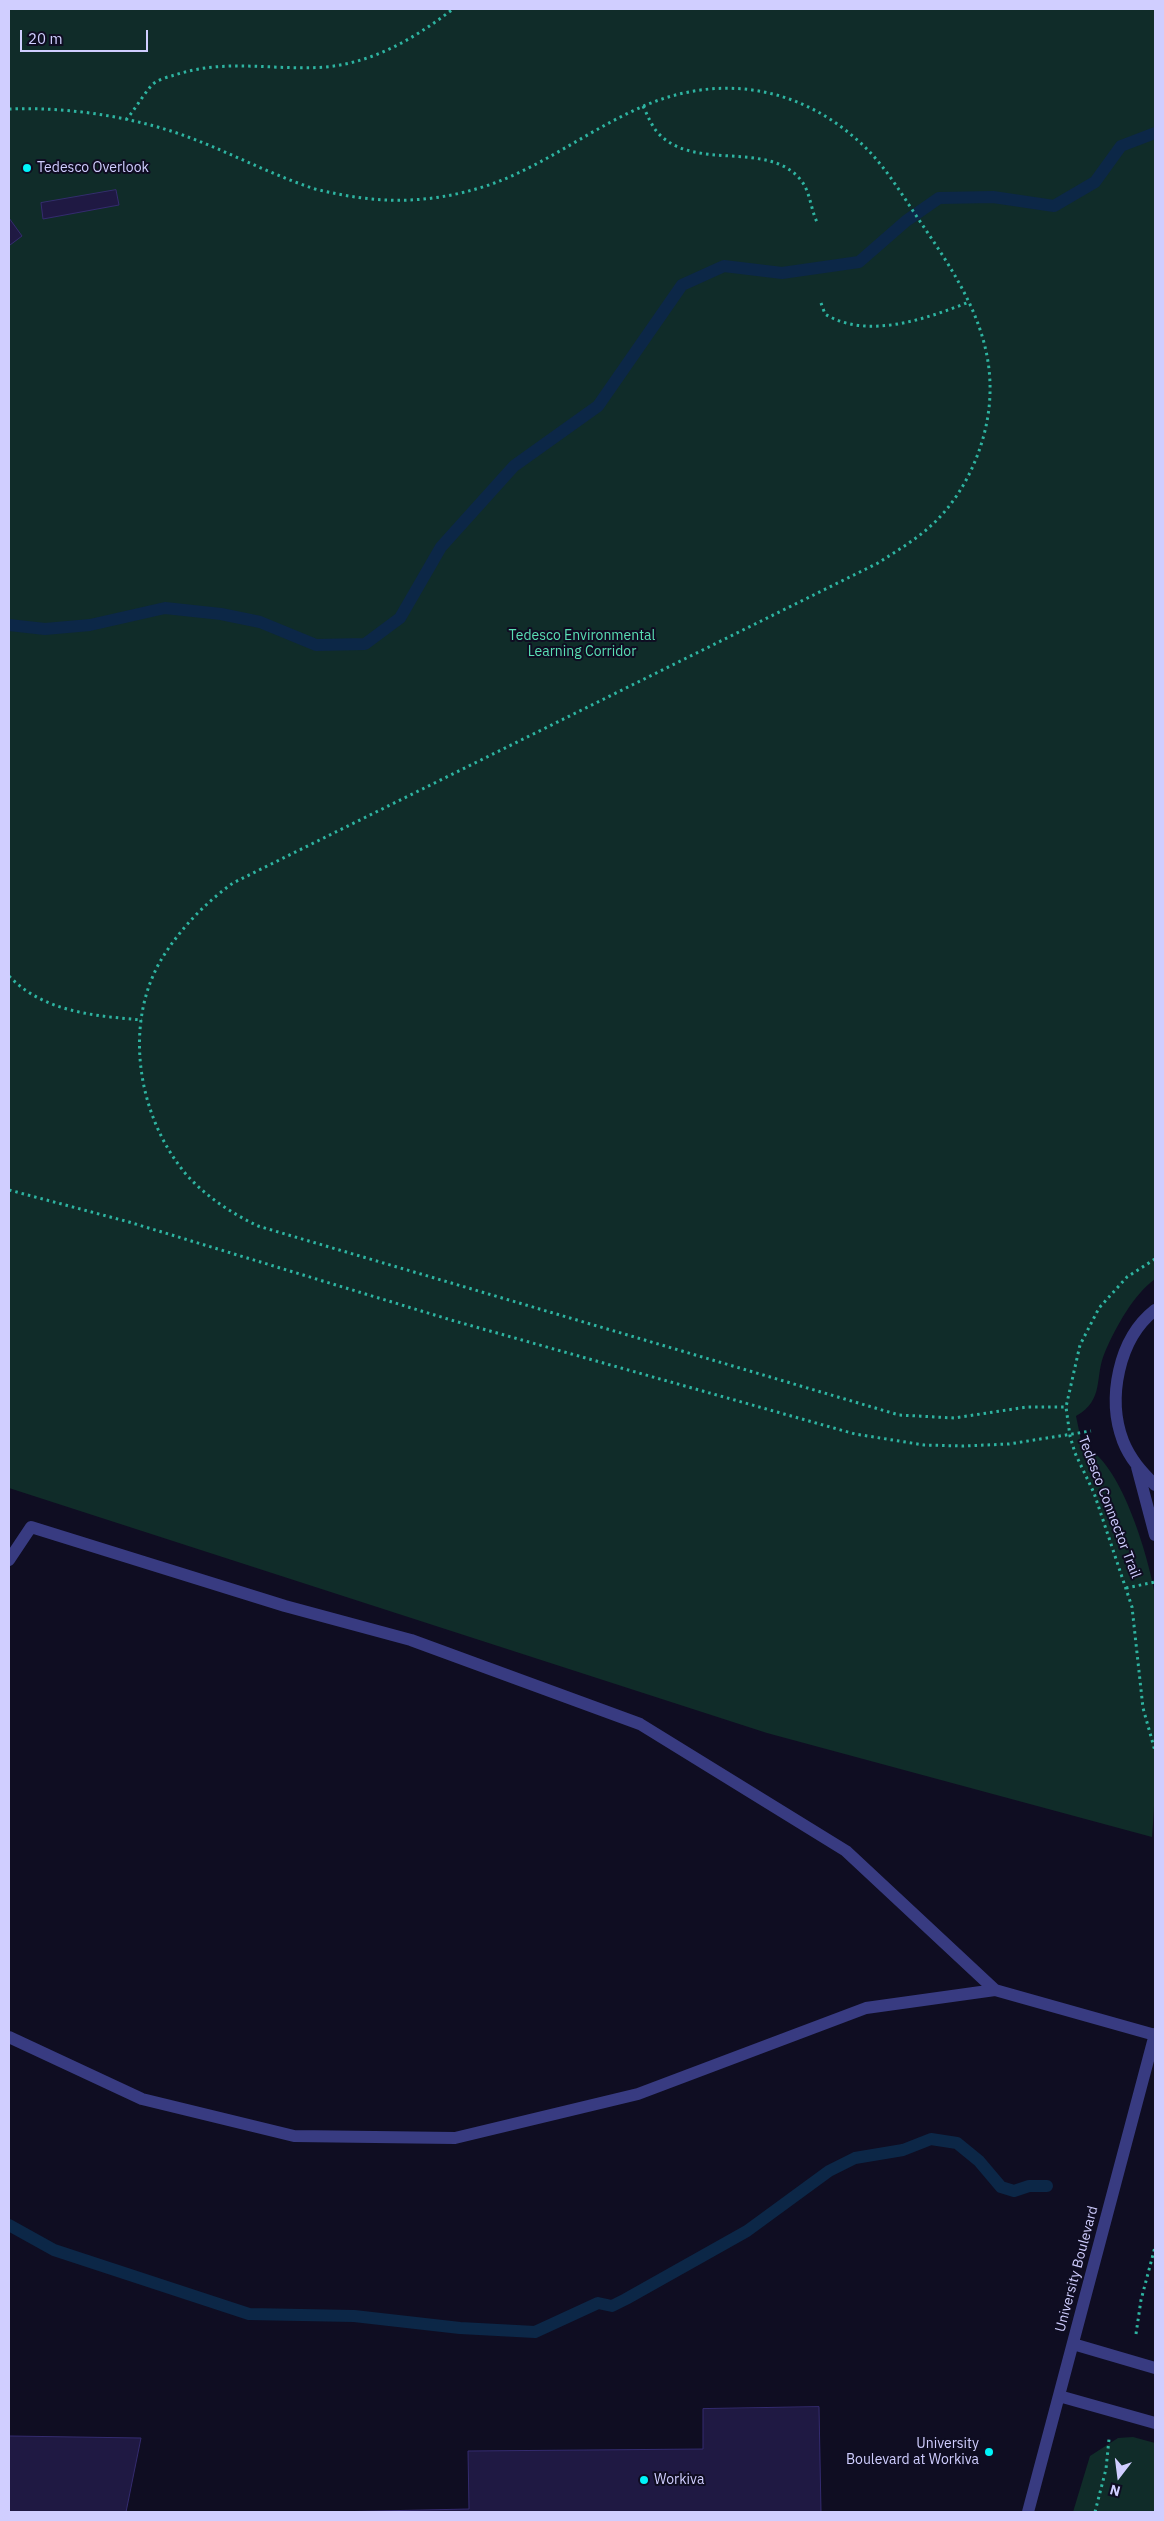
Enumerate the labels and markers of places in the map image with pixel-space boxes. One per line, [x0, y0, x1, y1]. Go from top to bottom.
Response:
place label: Tedesco Overlook [37, 160, 149, 176]
marker: Tedesco Overlook [21, 162, 33, 174]
place label: University Boulevard at Workiva [846, 2436, 979, 2468]
marker: University Boulevard at Workiva [983, 2446, 995, 2458]
place label: Workiva [654, 2472, 704, 2488]
marker: Workiva [638, 2474, 650, 2486]

